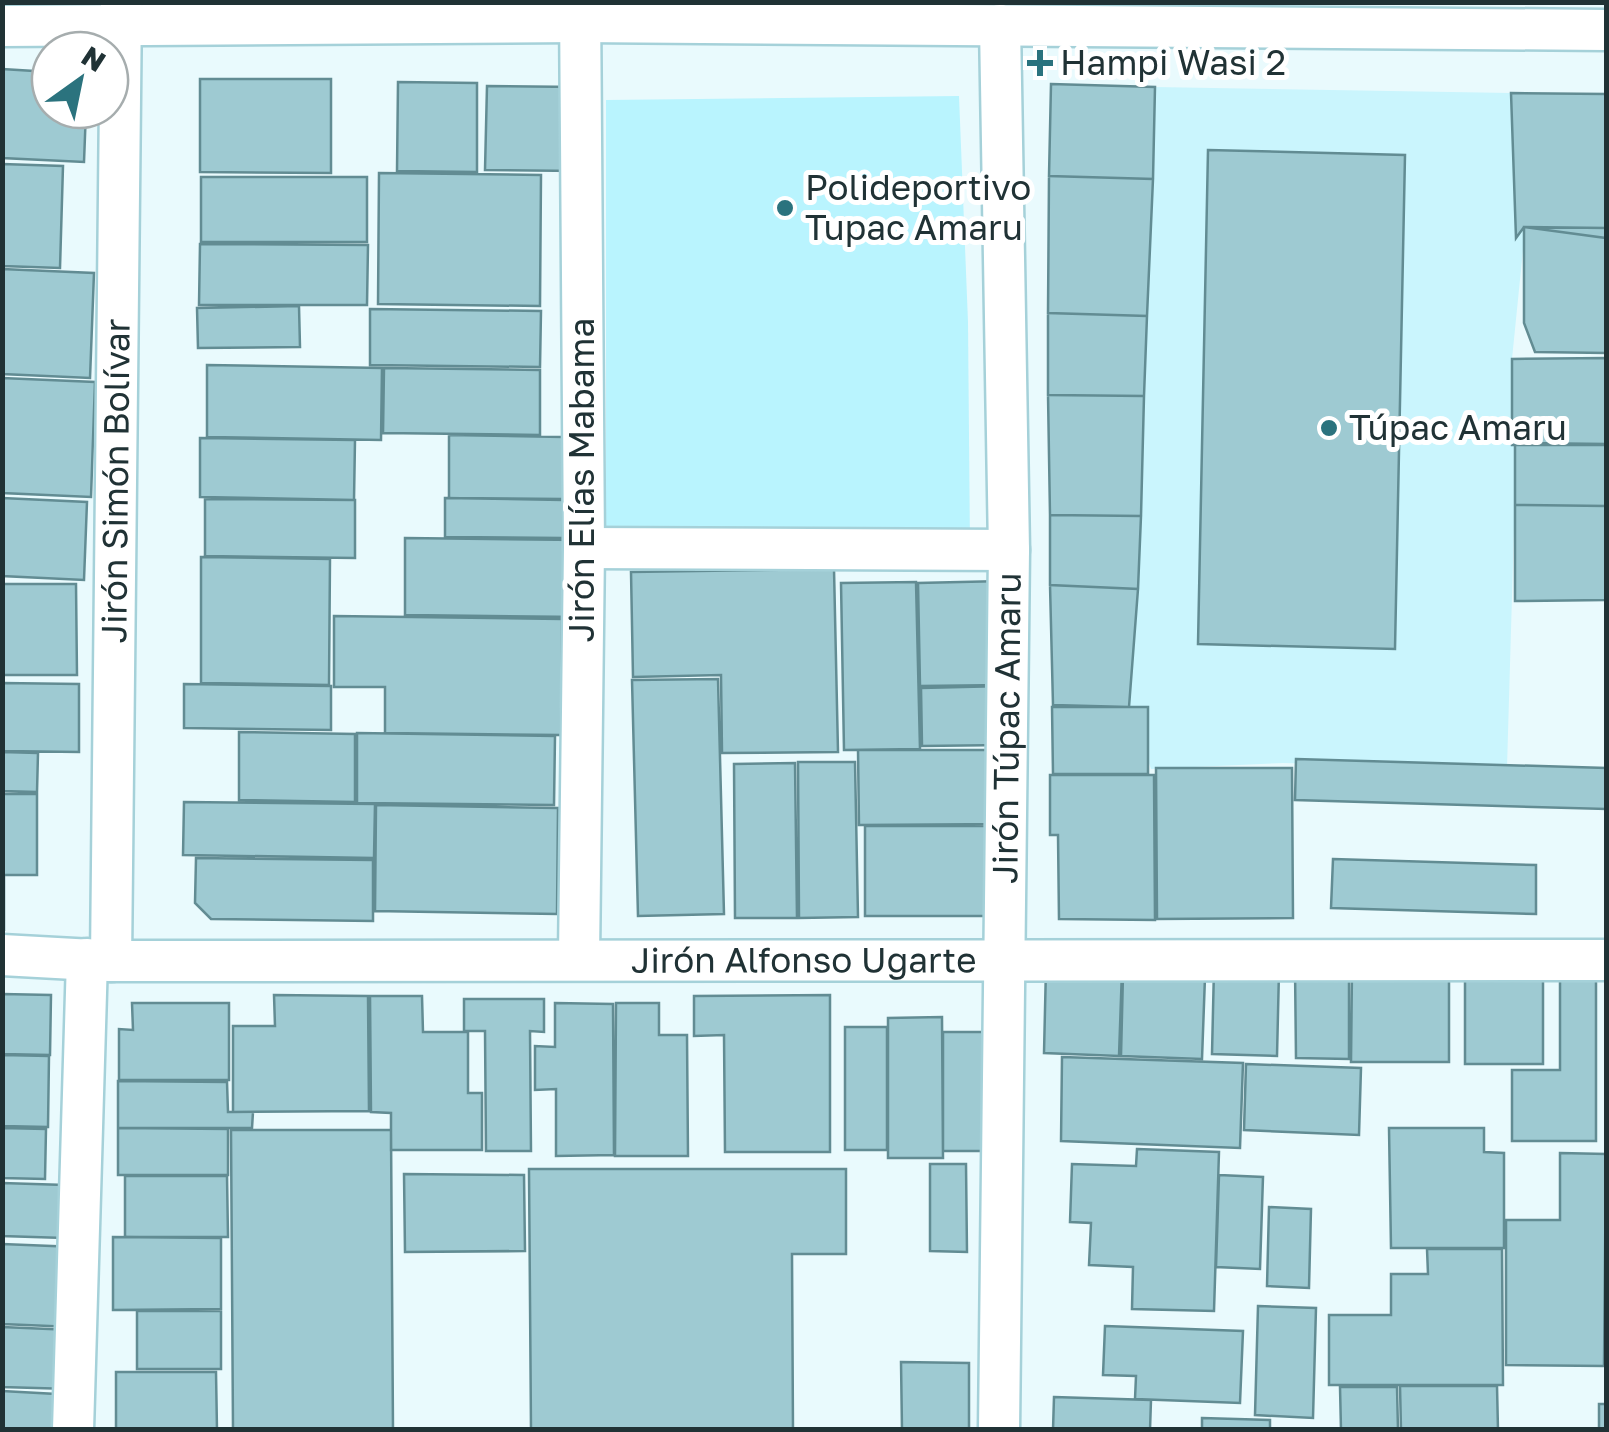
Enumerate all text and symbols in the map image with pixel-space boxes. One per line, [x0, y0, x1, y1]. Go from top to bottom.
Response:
north arrow [30, 30, 130, 130]
text: N [76, 39, 112, 78]
place label: Hampi Wasi 2 [1060, 41, 1286, 83]
marker: Hampi Wasi 2 [1029, 52, 1051, 74]
place label: Polideportivo Tupac Amaru [805, 166, 1031, 248]
marker: Polideportivo Tupac Amaru [774, 197, 796, 219]
street label: Jirón Elías Mabama [560, 318, 602, 642]
street label: Jirón Simón Bolívar [92, 319, 138, 644]
place label: Túpac Amaru [1349, 406, 1567, 448]
marker: Túpac Amaru [1318, 417, 1340, 439]
street label: Jirón Túpac Amaru [983, 572, 1029, 884]
street label: Jirón Alfonso Ugarte [631, 938, 977, 981]

